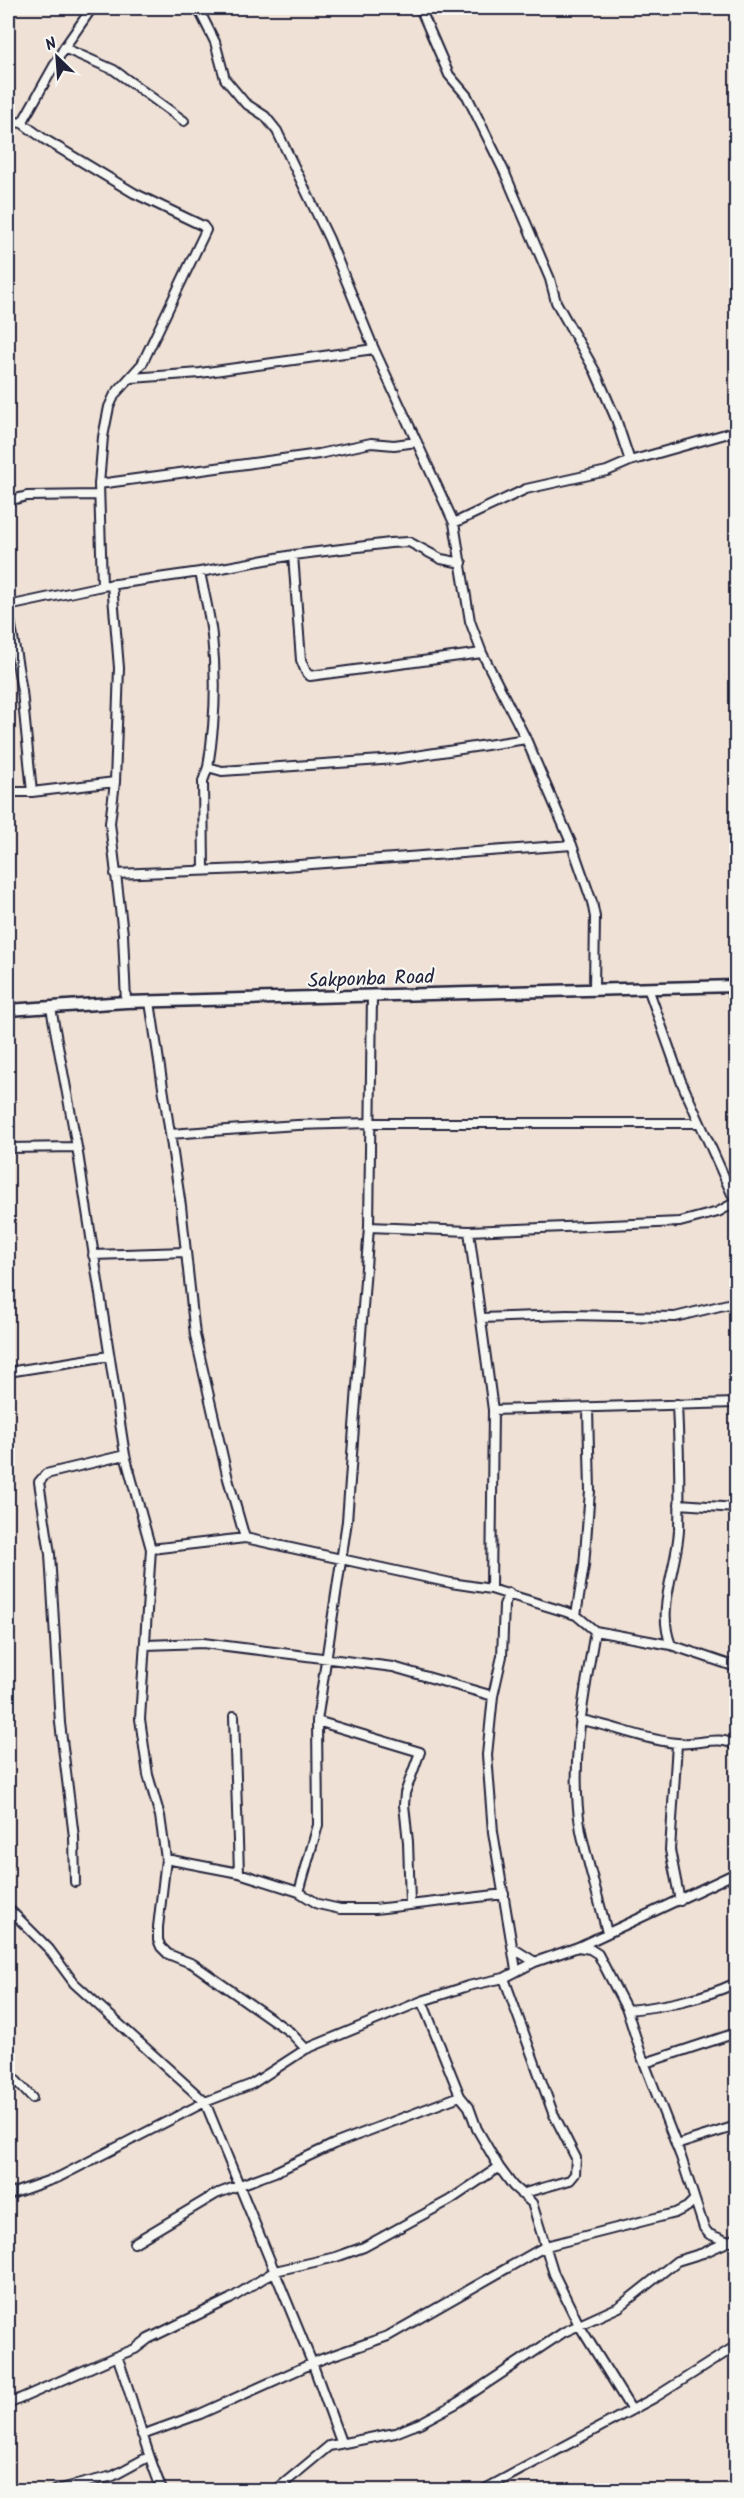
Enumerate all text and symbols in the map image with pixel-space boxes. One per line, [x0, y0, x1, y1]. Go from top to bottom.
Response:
north arrow [27, 27, 87, 87]
text: N [41, 31, 61, 58]
street label: Sakponba Road [307, 962, 436, 998]

